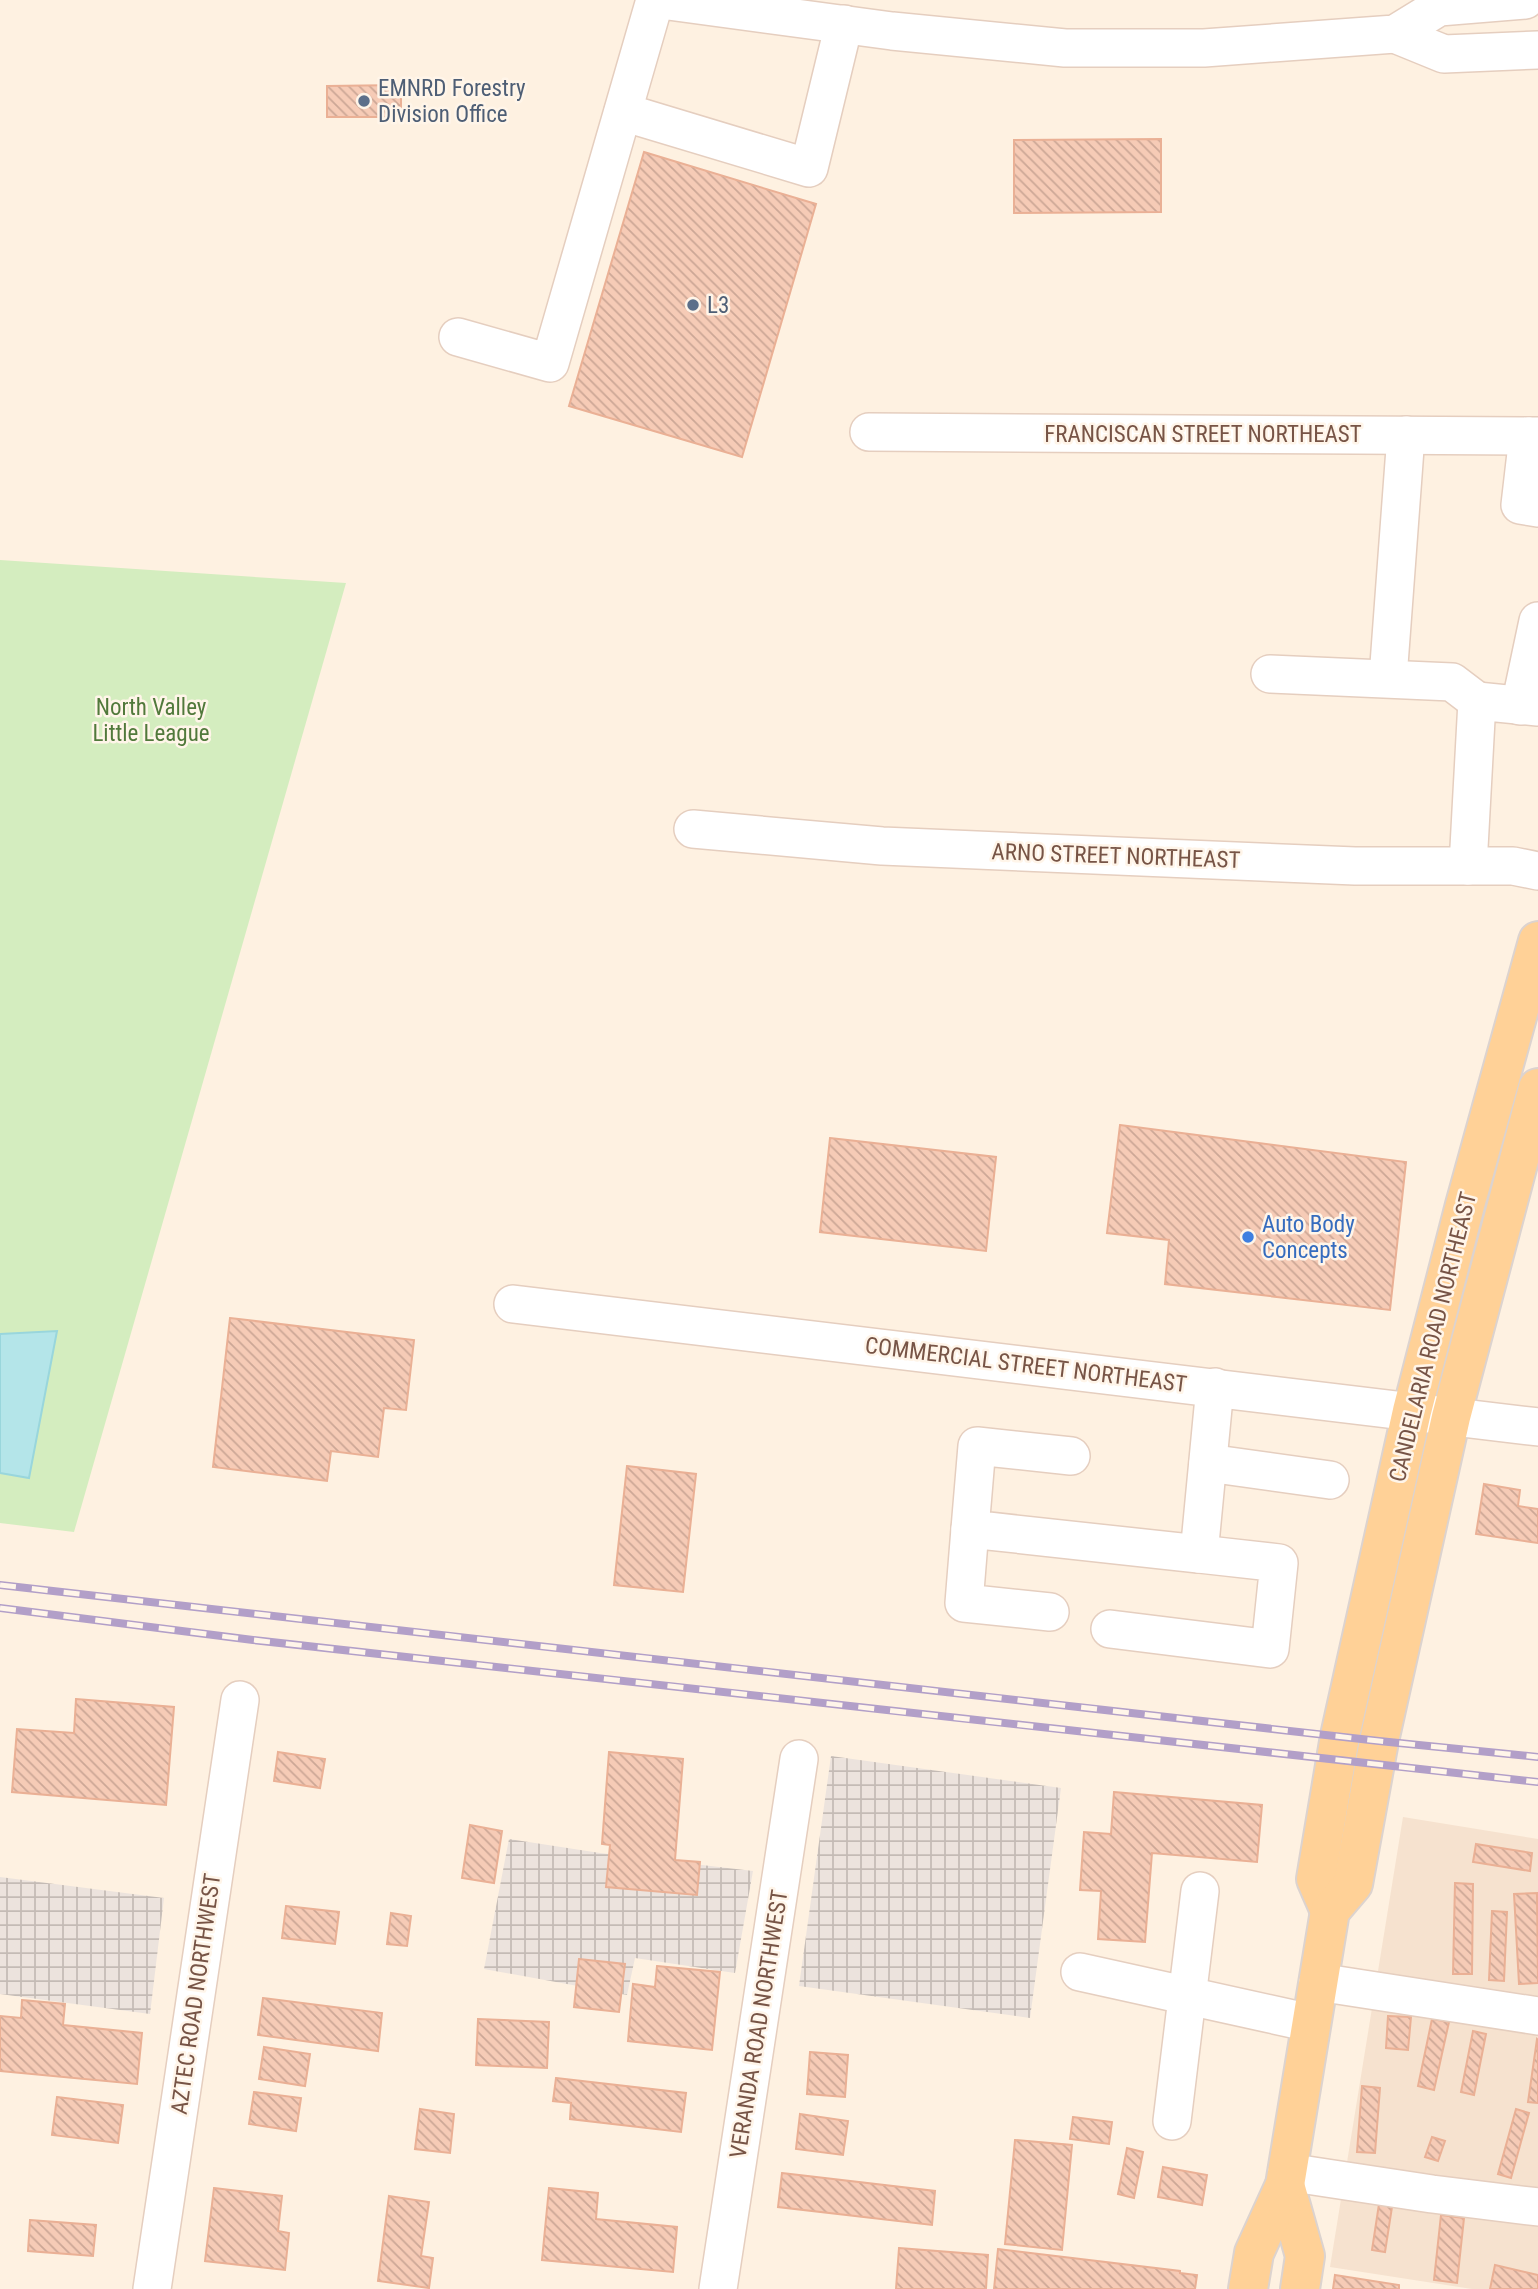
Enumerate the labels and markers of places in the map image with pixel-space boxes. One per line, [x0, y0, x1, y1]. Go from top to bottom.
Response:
place label: EMNRD Forestry Division Office [378, 75, 526, 128]
marker: EMNRD Forestry Division Office [356, 93, 372, 109]
place label: L3 [707, 292, 729, 319]
marker: L3 [685, 297, 701, 313]
place label: Auto Body Concepts [1262, 1211, 1355, 1264]
marker: Auto Body Concepts [1240, 1229, 1256, 1245]

